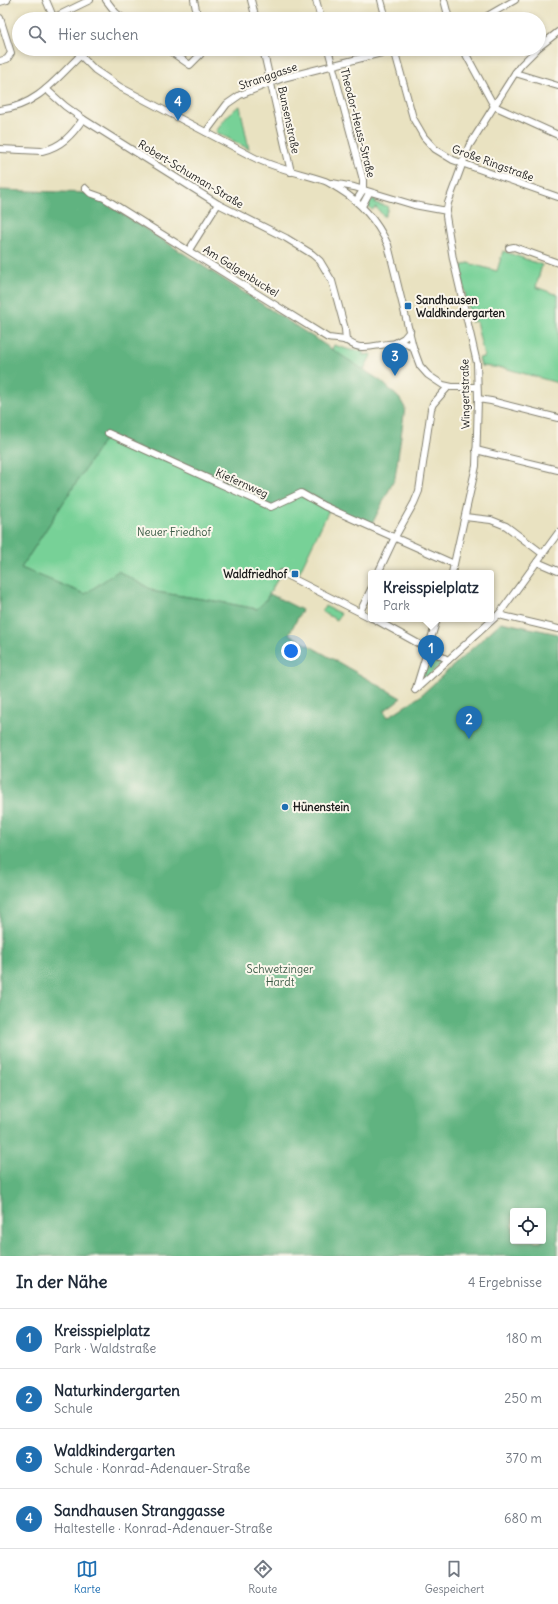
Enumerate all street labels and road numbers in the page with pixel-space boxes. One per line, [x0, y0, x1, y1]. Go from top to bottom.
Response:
street label: Stranggasse [237, 59, 299, 93]
street label: Theodor-Heuss-Straße [338, 67, 378, 179]
street label: Bunsenstraße [275, 85, 303, 155]
street label: Robert-Schuman-Straße [136, 137, 246, 211]
street label: Große Ringstraße [450, 142, 536, 184]
street label: Am Galgenbuckel [201, 242, 281, 300]
street label: Wingertstraße [457, 359, 473, 429]
street label: Kiefernweg [214, 465, 270, 501]

